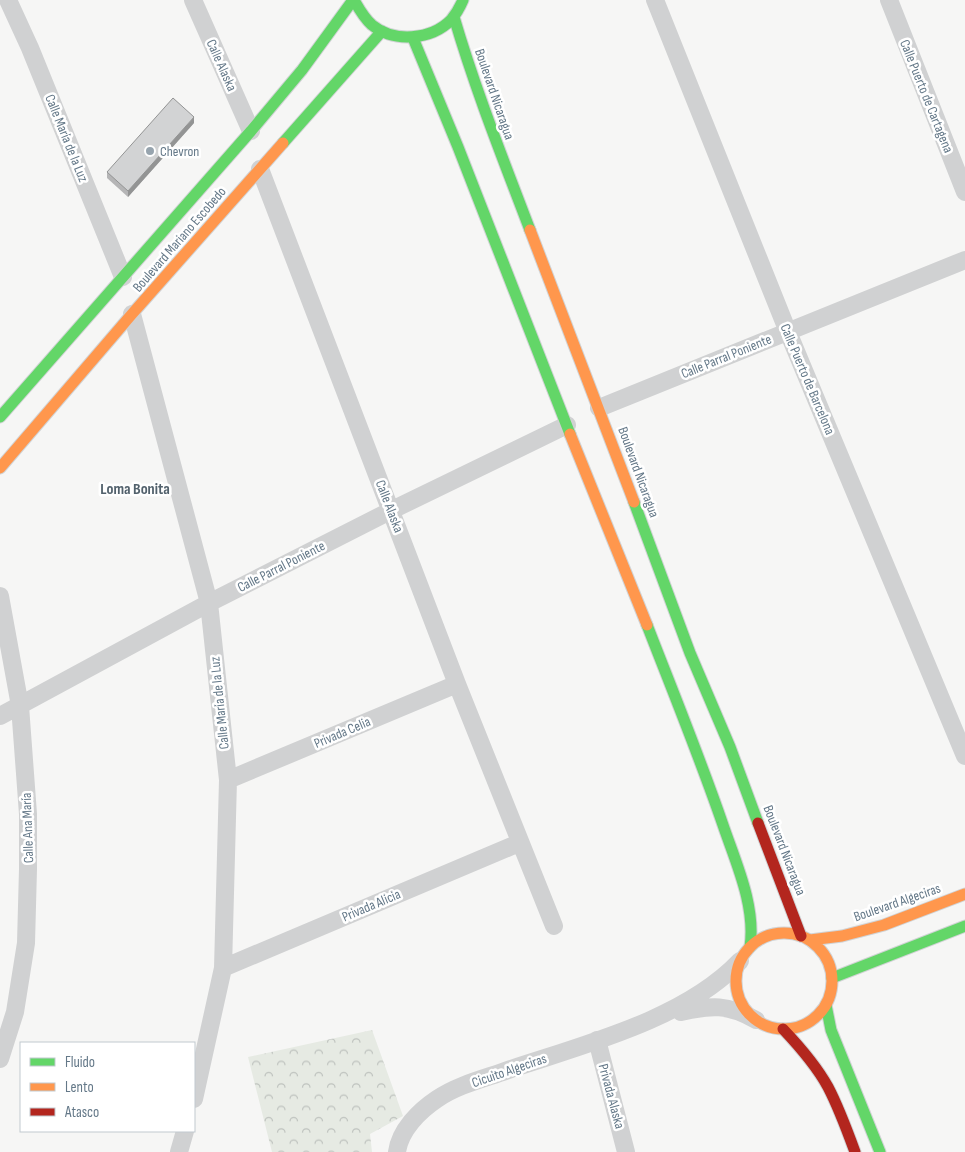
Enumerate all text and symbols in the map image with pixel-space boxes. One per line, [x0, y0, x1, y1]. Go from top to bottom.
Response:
street label: Calle Alaska [203, 37, 240, 94]
street label: Calle Puerto de Cartagena [896, 37, 957, 155]
street label: Boulevard Nicaragua [471, 46, 518, 142]
street label: Calle María de la Luz [41, 92, 92, 184]
place label: Chevron [160, 143, 199, 160]
marker: Chevron [144, 145, 156, 157]
street label: Boulevard Mariano Escobedo [129, 183, 230, 295]
street label: Calle Puerto de Barcelona [776, 321, 839, 437]
street label: Calle Parral Poniente [679, 331, 774, 382]
street label: Boulevard Nicaragua [614, 425, 663, 520]
street label: Calle Alaska [372, 477, 407, 535]
district label: Loma Bonita [100, 480, 170, 499]
street label: Calle Parral Poniente [235, 537, 328, 596]
street label: Calle María de la Luz [206, 656, 233, 750]
street label: Privada Celia [311, 713, 373, 752]
street label: Calle Ana María [18, 792, 37, 864]
street label: Boulevard Nicaragua [760, 803, 809, 898]
street label: Boulevard Algeciras [851, 880, 943, 925]
street label: Privada Alicia [339, 886, 403, 925]
legend [20, 1042, 195, 1132]
street label: Cicuito Algeciras [470, 1050, 549, 1091]
text: Fluido [65, 1053, 95, 1072]
street label: Privada Alaska [595, 1062, 628, 1130]
text: Lento [65, 1078, 94, 1097]
text: Atasco [64, 1103, 99, 1122]

